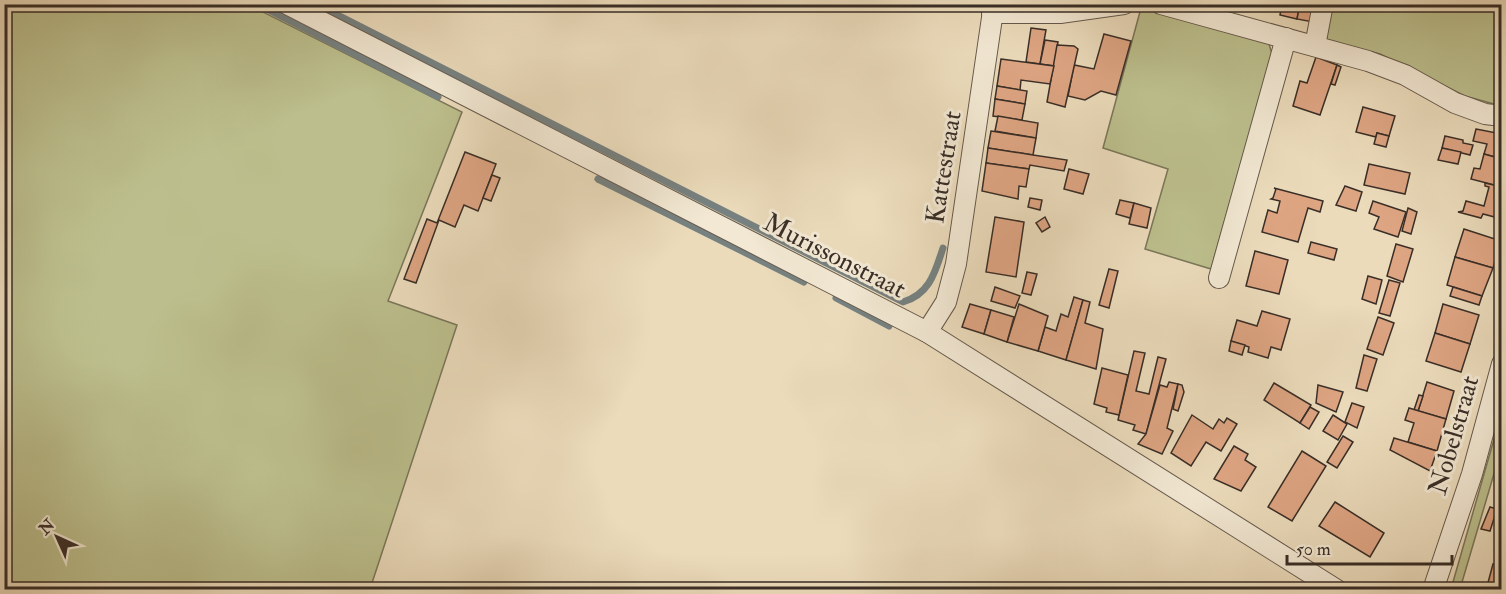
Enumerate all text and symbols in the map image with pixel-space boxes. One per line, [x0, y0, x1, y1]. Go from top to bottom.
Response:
street label: Kattestraat [919, 109, 969, 226]
street label: Murissonstraat [758, 206, 911, 305]
street label: Nobelstraat [1422, 372, 1486, 498]
north arrow [27, 507, 87, 567]
text: N [34, 514, 60, 540]
scale bar [1287, 528, 1452, 566]
text: 50 m [1296, 538, 1331, 561]

